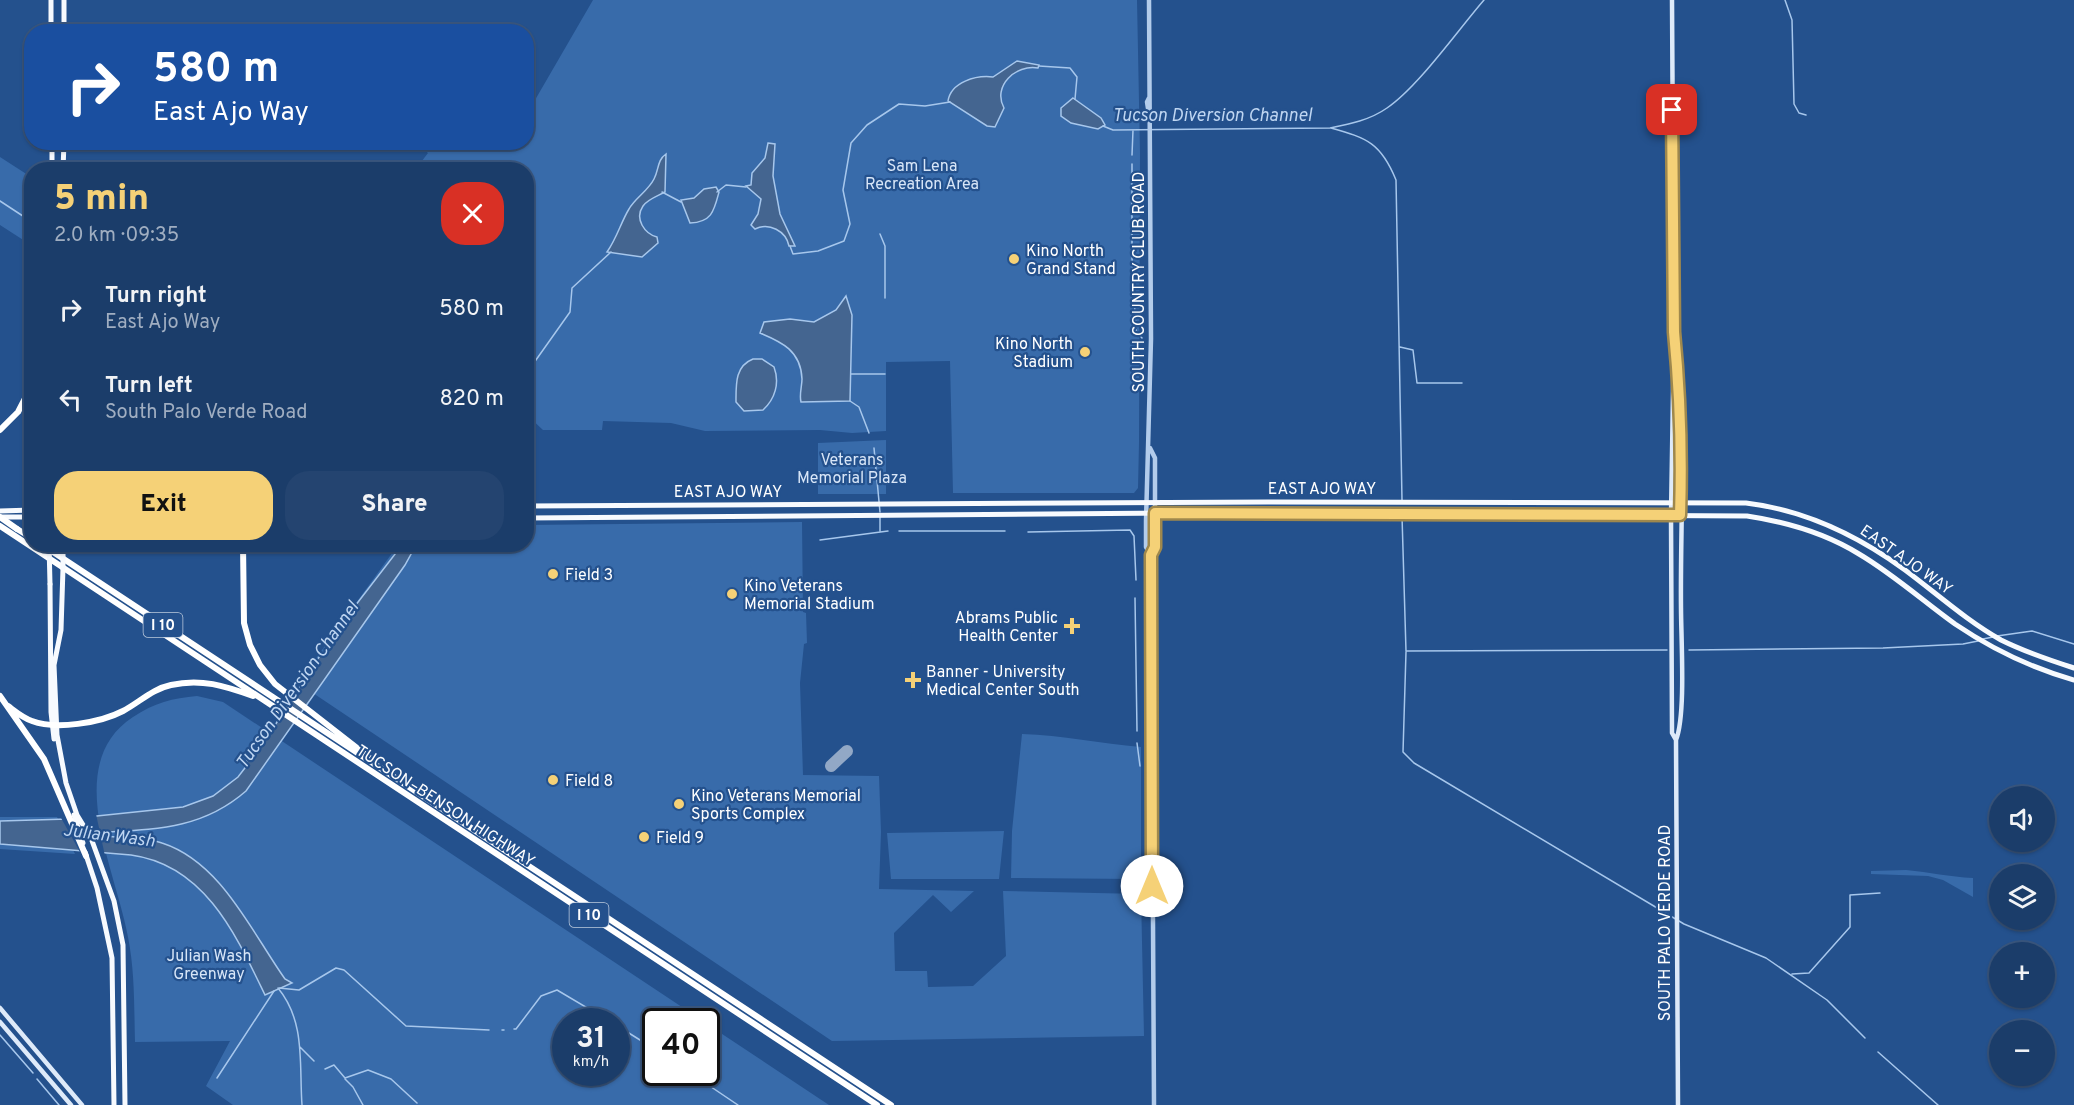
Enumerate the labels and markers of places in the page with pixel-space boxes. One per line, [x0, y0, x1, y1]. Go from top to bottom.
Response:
pin [1646, 84, 1697, 135]
place label: Kino North Grand Stand [1026, 242, 1116, 280]
marker: Kino North Grand Stand [1007, 252, 1021, 266]
place label: Kino North Stadium [995, 335, 1073, 373]
marker: Kino North Stadium [1078, 345, 1092, 359]
place label: Field 3 [565, 566, 613, 586]
marker: Field 3 [546, 567, 560, 581]
place label: Kino Veterans Memorial Stadium [744, 577, 875, 615]
marker: Kino Veterans Memorial Stadium [725, 587, 739, 601]
place label: Abrams Public Health Center [955, 609, 1058, 647]
marker: Abrams Public Health Center [1063, 617, 1081, 635]
place label: Banner - University Medical Center South [926, 663, 1080, 701]
marker: Banner - University Medical Center South [904, 671, 922, 689]
place label: Field 8 [565, 772, 613, 792]
marker: Field 8 [546, 773, 560, 787]
place label: Kino Veterans Memorial Sports Complex [691, 787, 861, 825]
marker: Kino Veterans Memorial Sports Complex [672, 797, 686, 811]
place label: Field 9 [656, 829, 704, 849]
marker: Field 9 [637, 830, 651, 844]

